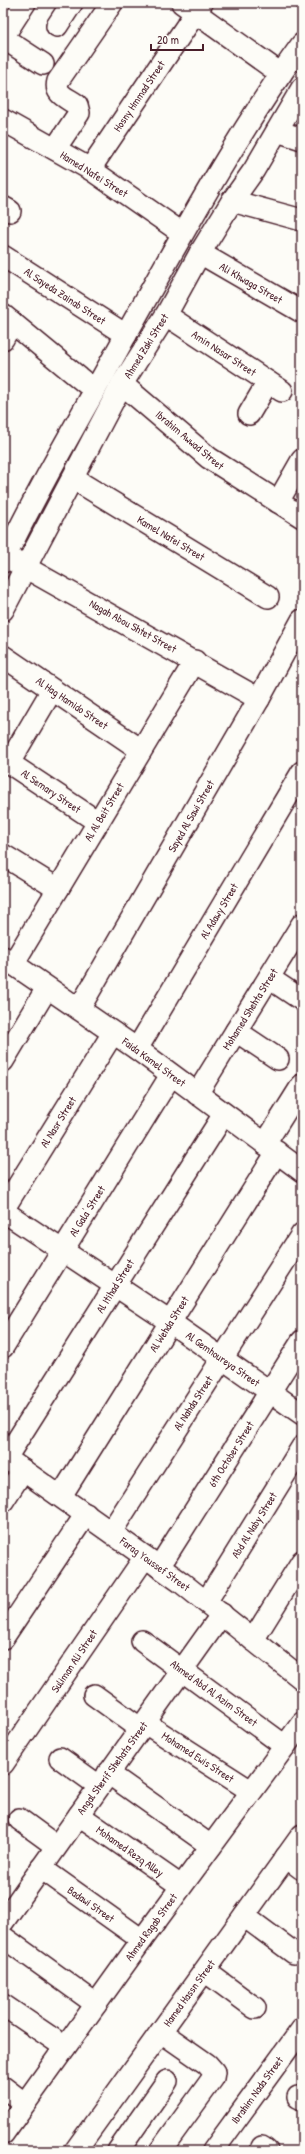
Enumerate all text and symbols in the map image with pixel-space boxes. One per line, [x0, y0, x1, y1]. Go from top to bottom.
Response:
scale bar [151, 26, 203, 52]
text: 20 m [157, 31, 179, 48]
street label: Hosny Hmmad Street [110, 58, 168, 134]
street label: Hamed Nafei Street [58, 148, 131, 201]
street label: Ali Khwaga Street [217, 259, 285, 307]
street label: Al Sayeda Zainab Street [21, 264, 109, 328]
street label: Ahmed Zaki Street [121, 311, 172, 381]
street label: Amin Nasar Street [189, 327, 259, 379]
street label: Ibrahim Awwad Street [153, 407, 227, 473]
street label: Kamel Nafei Street [135, 512, 208, 564]
street label: Nagah Abou Shtet Street [87, 596, 179, 656]
street label: Al Hag Hamido Street [33, 674, 111, 732]
street label: Al Semary Street [18, 766, 84, 816]
street label: Sayed Al Sawi Street [165, 777, 217, 855]
street label: Al Al Beit Street [81, 780, 127, 844]
street label: Al Adawy Street [197, 880, 241, 941]
street label: Mohamed Shehta Street [219, 965, 281, 1052]
street label: Faida Kamel Street [119, 1034, 189, 1090]
street label: Al Nasr Street [37, 1094, 79, 1150]
street label: Al Gala' Street [66, 1183, 108, 1239]
street label: Al Itihad Street [93, 1256, 137, 1316]
street label: Al Wehda Street [146, 1293, 192, 1355]
street label: Al Gemhoureya Street [183, 1328, 263, 1390]
street label: Al Nahda Street [170, 1373, 216, 1433]
street label: 6th October Street [205, 1418, 257, 1490]
street label: Abd Al Naby Street [228, 1489, 280, 1561]
street label: Farag Youssef Street [116, 1533, 193, 1594]
street label: Suliman Ali Street [48, 1627, 100, 1695]
street label: Ahmed Abd Al Azim Street [168, 1657, 261, 1729]
street label: Angal Sherif Shehata Street [74, 1719, 151, 1817]
street label: Mohamed Ewis Street [159, 1728, 237, 1786]
street label: Mohamed Rezq Alley [93, 1822, 167, 1880]
street label: Badawi Street [65, 1883, 117, 1925]
street label: Ahmed Ragab Street [122, 1890, 180, 1963]
street label: Hamed Hassn Street [160, 1957, 218, 2029]
street label: Ibrahim Nada Street [228, 2053, 286, 2126]

